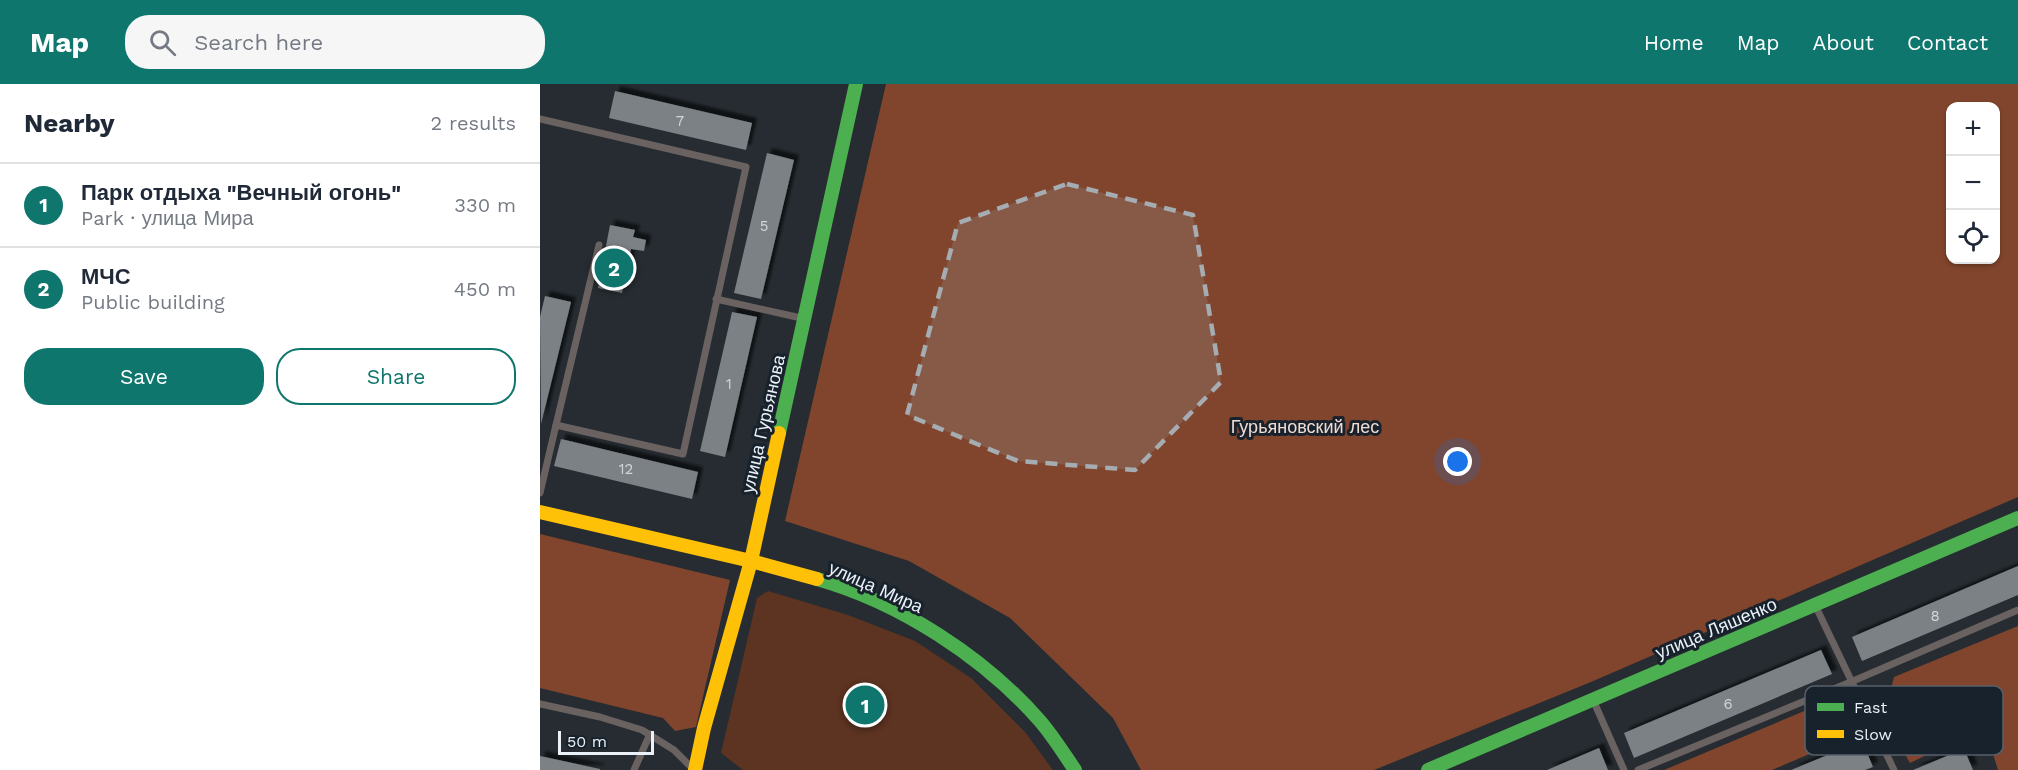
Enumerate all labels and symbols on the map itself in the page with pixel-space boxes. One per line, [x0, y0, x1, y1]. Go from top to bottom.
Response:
house number: 7 [676, 112, 684, 130]
house number: 5 [760, 217, 768, 235]
pin: 2 [594, 246, 634, 291]
street label: улица Гурьянова [737, 352, 789, 495]
house number: 1 [726, 375, 732, 393]
park label: Гурьяновский лес [1231, 416, 1379, 437]
your location [1443, 447, 1472, 476]
house number: 12 [619, 460, 633, 478]
street label: улица Мира [826, 557, 927, 617]
street label: улица Ляшенко [1652, 593, 1780, 663]
house number: 8 [1930, 607, 1940, 625]
pin: 1 [846, 682, 884, 728]
legend [1805, 686, 2003, 755]
house number: 6 [1723, 695, 1733, 713]
text: Fast [1854, 698, 1887, 717]
text: Slow [1854, 725, 1892, 744]
scale bar [558, 728, 654, 756]

